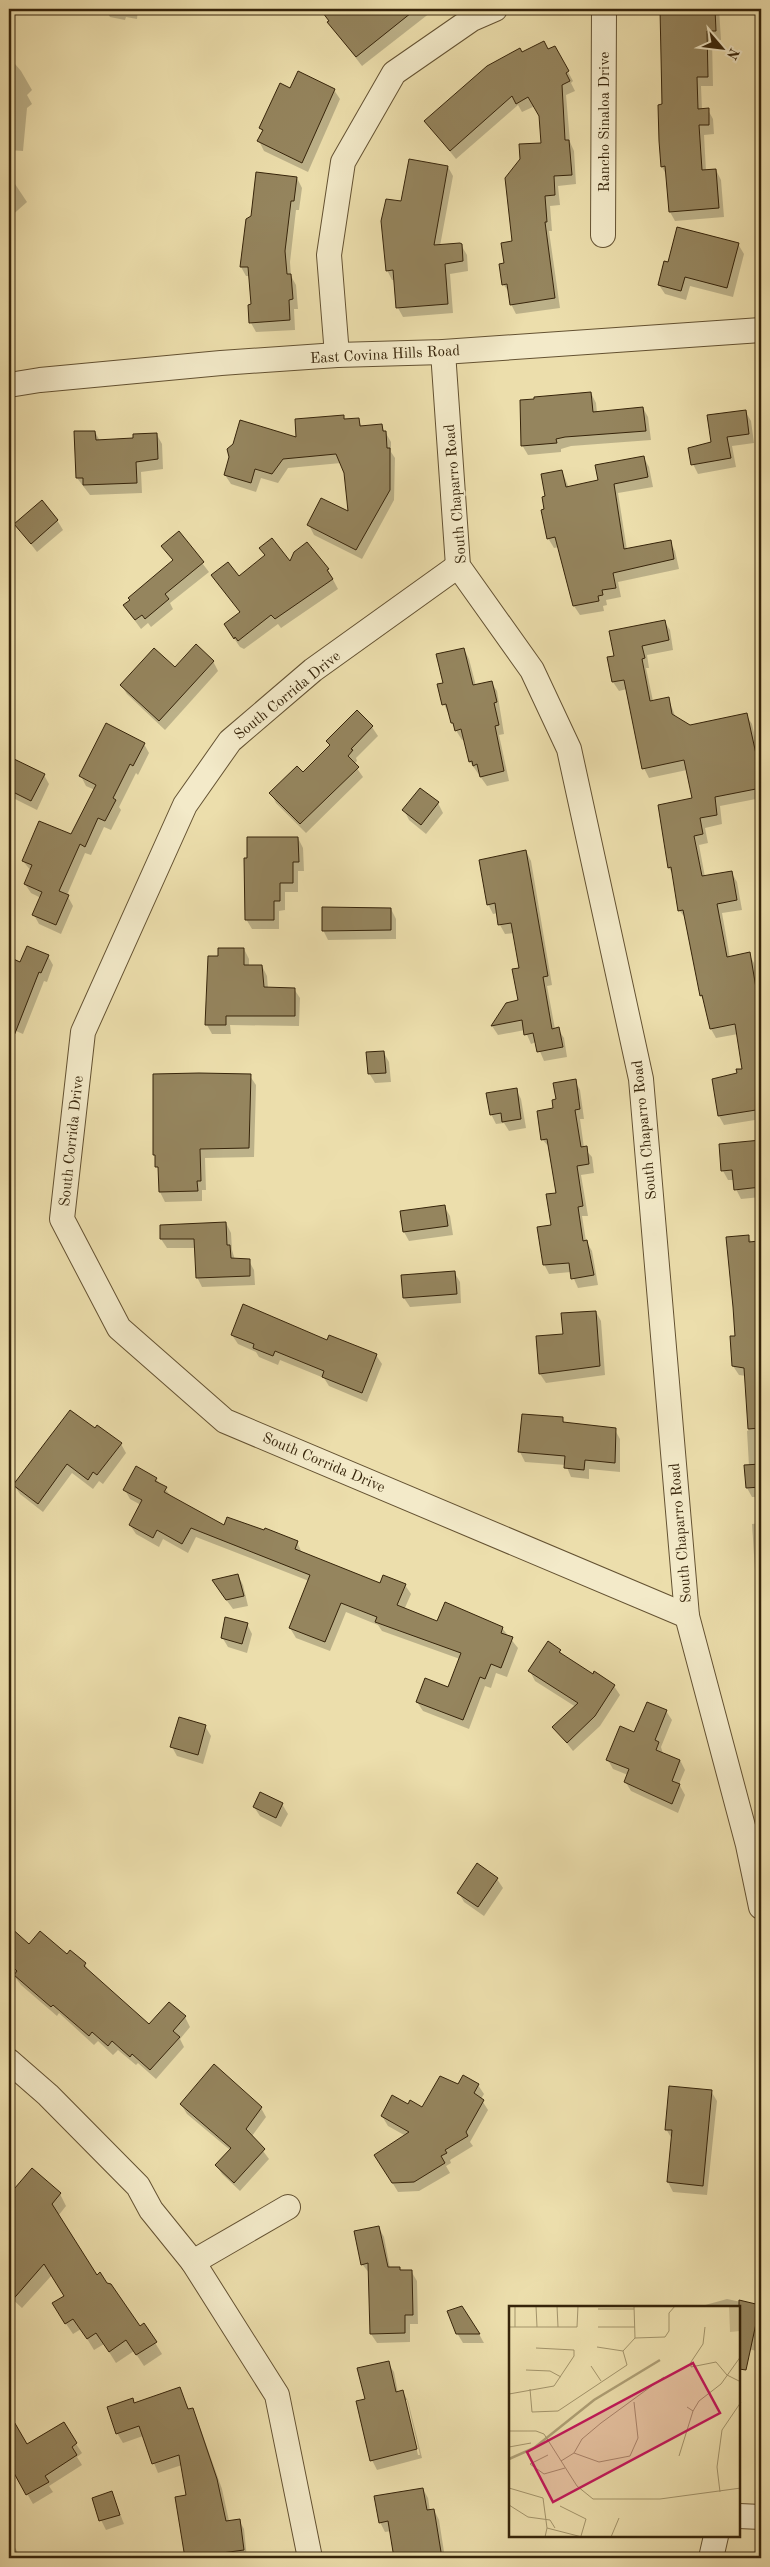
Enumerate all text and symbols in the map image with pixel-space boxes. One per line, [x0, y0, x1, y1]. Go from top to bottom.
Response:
north arrow [698, 22, 748, 72]
text: N [724, 46, 741, 62]
street label: Rancho Sinaloa Drive [598, 52, 613, 192]
street label: East Covina Hills Road [310, 344, 461, 367]
street label: South Chaparro Road [443, 423, 470, 565]
street label: South Corrida Drive [232, 649, 344, 743]
street label: South Chaparro Road [631, 1059, 660, 1201]
street label: South Corrida Drive [58, 1075, 87, 1207]
street label: South Corrida Drive [260, 1431, 387, 1496]
street label: South Chaparro Road [668, 1462, 695, 1604]
inset map [509, 2306, 740, 2537]

